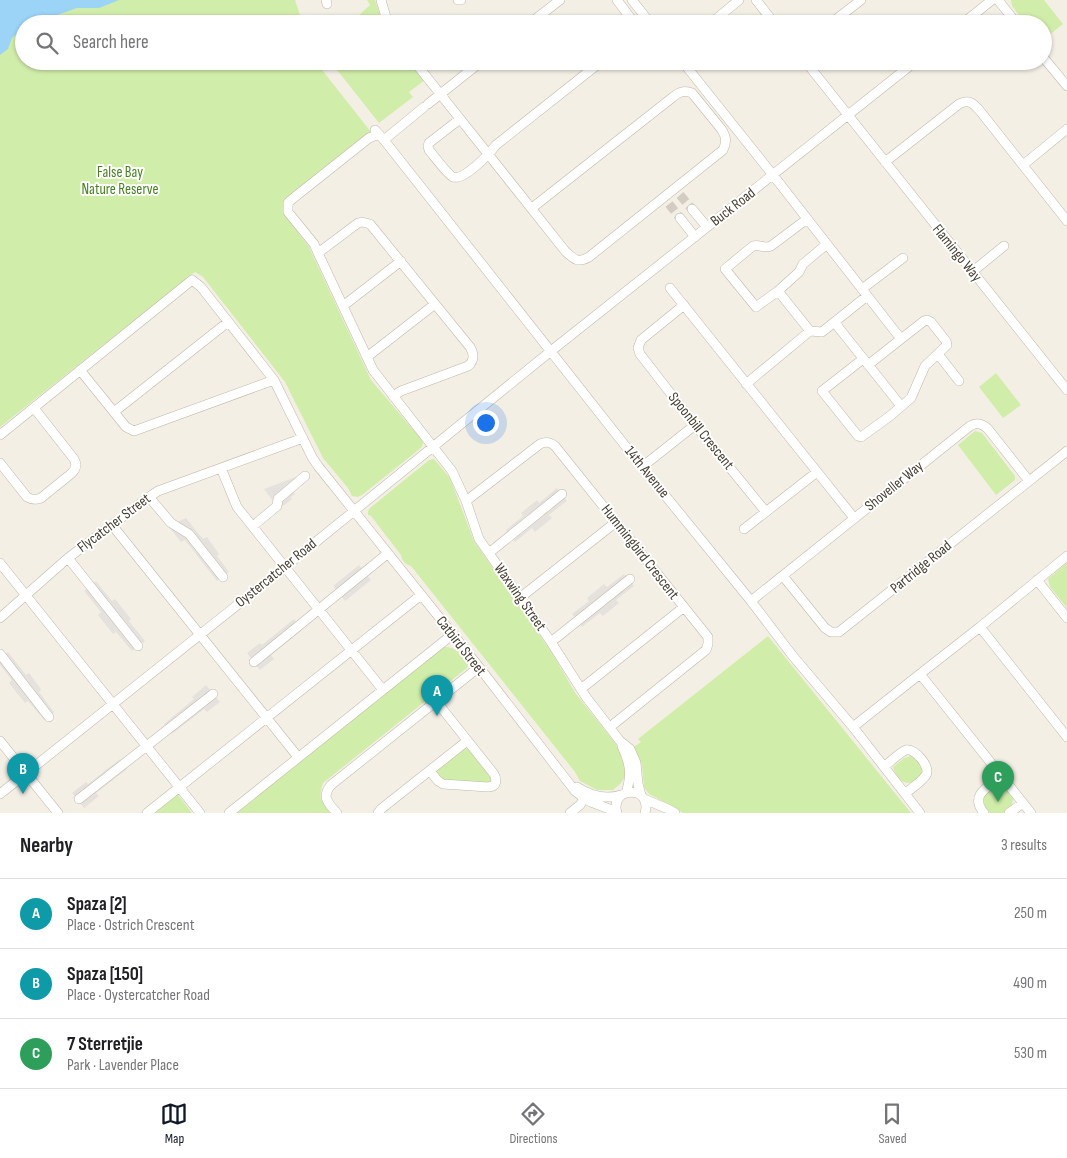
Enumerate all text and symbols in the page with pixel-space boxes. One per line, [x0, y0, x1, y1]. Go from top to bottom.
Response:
search box [15, 15, 1052, 70]
icon: search [33, 29, 61, 57]
text: Search here [73, 31, 149, 54]
park label: False Bay Nature Reserve [81, 163, 159, 199]
street label: Buck Road [707, 183, 759, 231]
street label: Flamingo Way [928, 220, 986, 286]
street label: Spoonbill Crescent [664, 388, 738, 474]
your location [473, 410, 499, 436]
street label: 14th Avenue [620, 442, 674, 502]
street label: Shoveller Way [861, 457, 927, 515]
street label: Flycatcher Street [74, 489, 155, 557]
street label: Hummingbird Crescent [597, 501, 683, 604]
street label: Oystercatcher Road [231, 534, 321, 612]
street label: Partridge Road [886, 536, 956, 598]
street label: Waxwing Street [490, 559, 551, 635]
street label: Catbird Street [432, 612, 491, 680]
pin: A [421, 675, 453, 716]
pin: B [7, 753, 39, 794]
pin: C [982, 761, 1014, 802]
text: Nearby [20, 833, 73, 858]
text: 3 results [1001, 836, 1047, 855]
text: Spaza [2] [67, 893, 127, 916]
text: A [32, 904, 40, 923]
text: 250 m [1014, 904, 1047, 923]
text: Place · Ostrich Crescent [67, 916, 195, 935]
text: Spaza [150] [67, 963, 143, 986]
text: B [32, 974, 40, 993]
text: 490 m [1013, 974, 1047, 993]
text: Place · Oystercatcher Road [67, 986, 210, 1005]
text: 7 Sterretjie [67, 1033, 143, 1056]
text: C [32, 1044, 40, 1063]
text: 530 m [1014, 1044, 1047, 1063]
text: Park · Lavender Place [67, 1056, 179, 1075]
tab: Map [160, 1100, 188, 1147]
tab: Directions [509, 1100, 558, 1147]
tab: Saved [878, 1100, 907, 1147]

